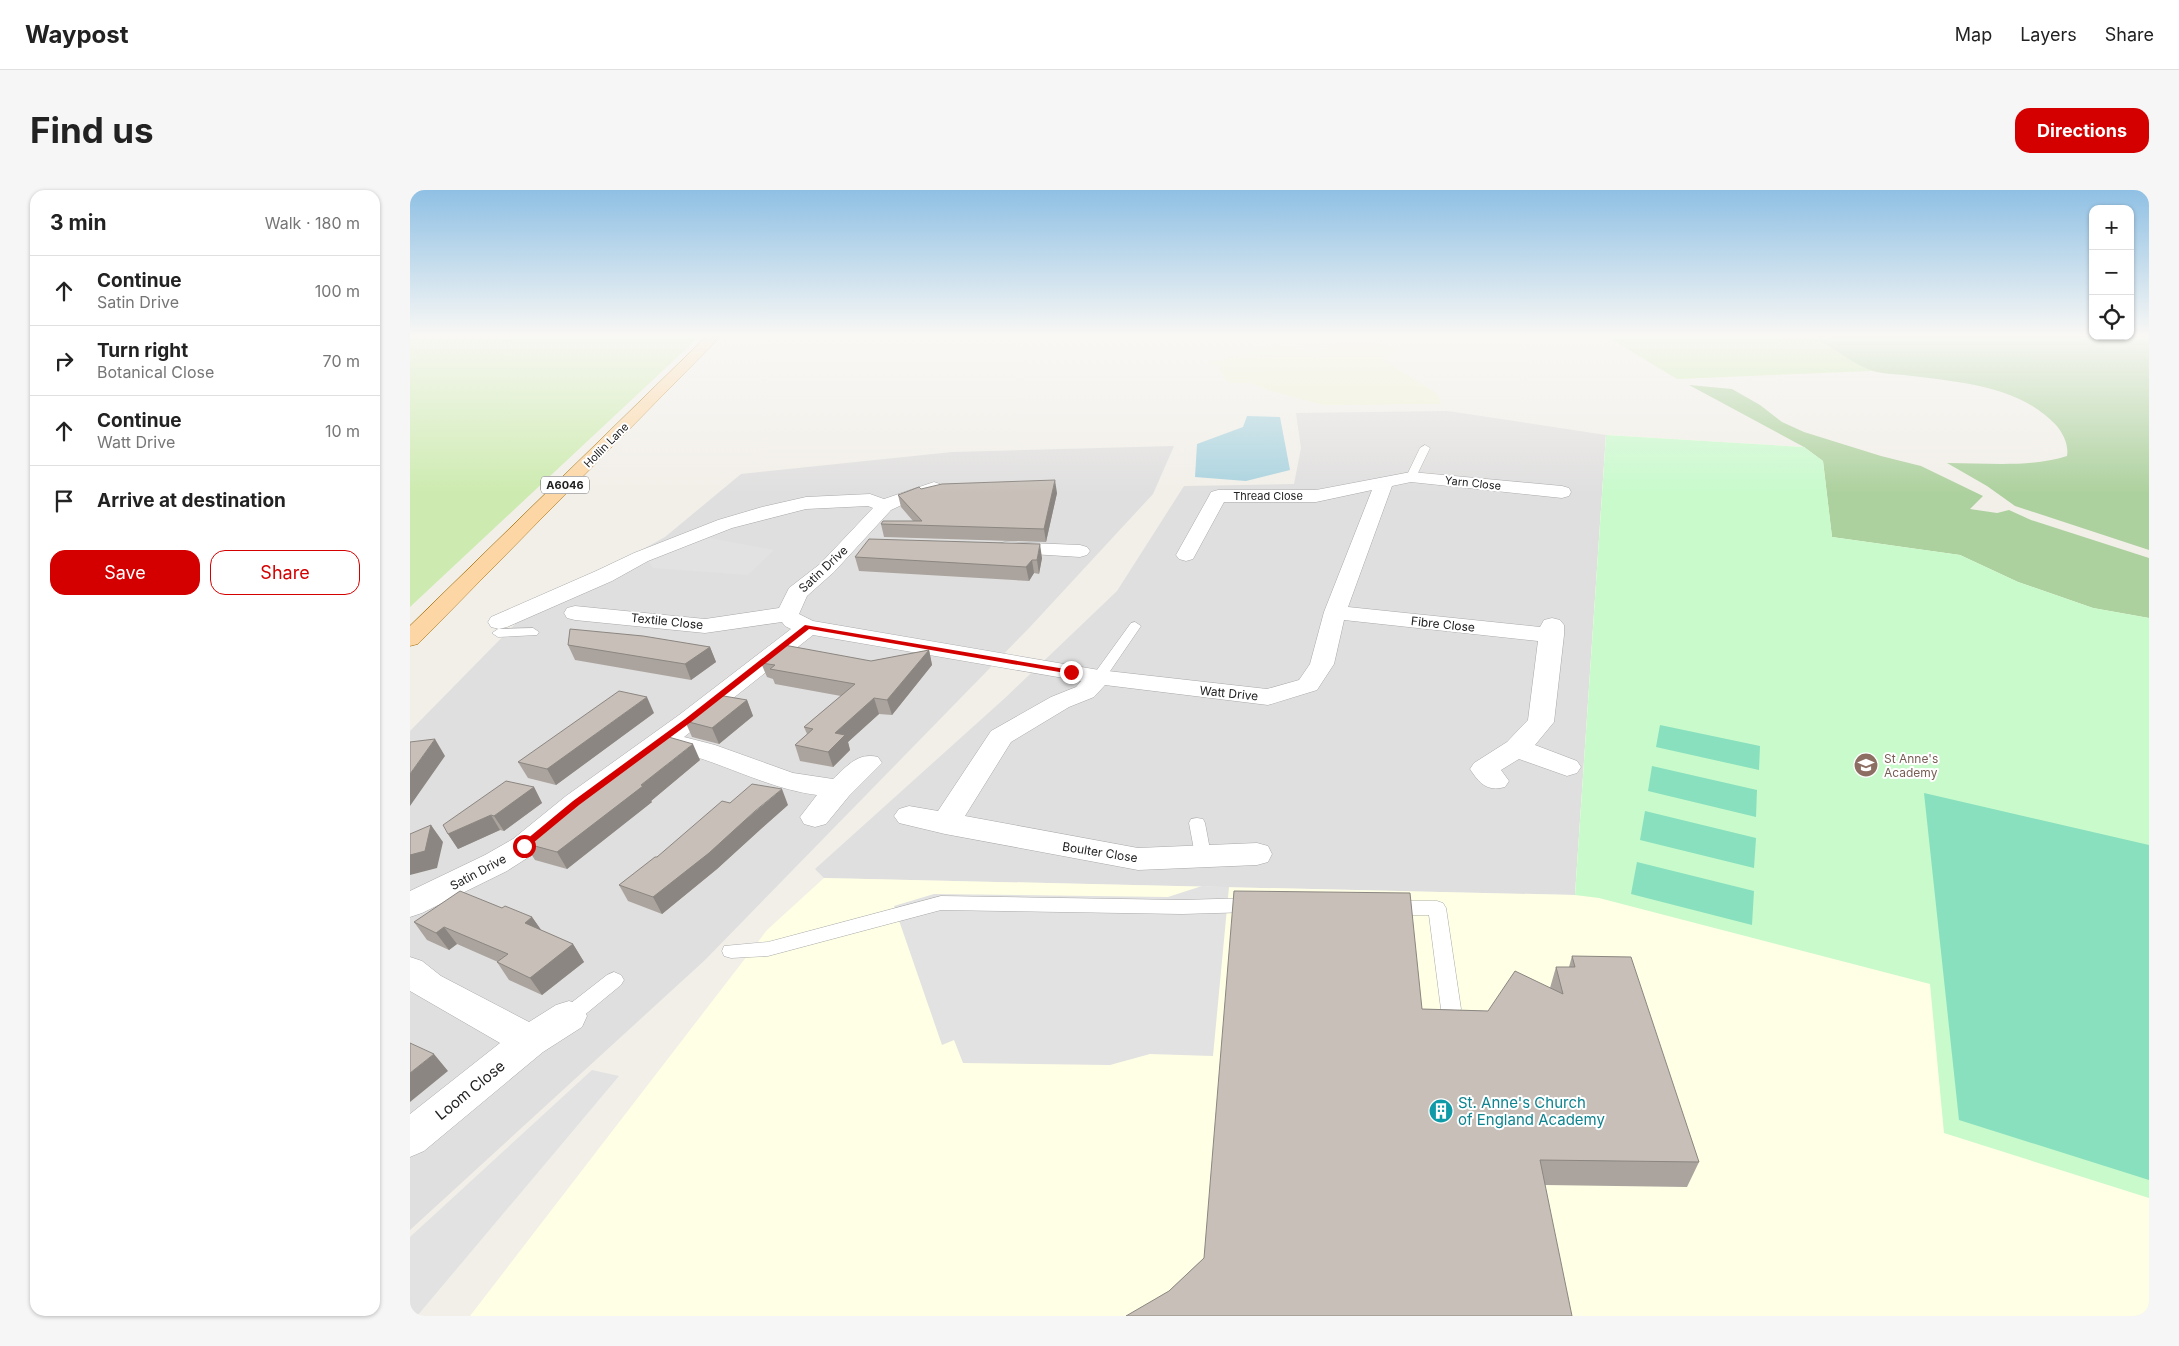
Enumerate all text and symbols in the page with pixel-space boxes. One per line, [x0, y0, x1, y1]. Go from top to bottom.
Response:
text: Waypost [25, 20, 129, 49]
text: Map [1955, 24, 1992, 45]
text: Layers [2020, 24, 2077, 45]
text: Share [2105, 24, 2154, 45]
button: Directions [2015, 108, 2149, 153]
text: Find us [30, 109, 154, 151]
map controls [2089, 205, 2134, 340]
button: + [2089, 205, 2134, 250]
text: 3 min [50, 210, 106, 235]
text: Walk · 180 m [265, 213, 360, 233]
button: − [2089, 250, 2134, 295]
text: Continue [97, 269, 182, 292]
icon: ahead [50, 277, 78, 305]
text: 100 m [315, 281, 360, 301]
text: Satin Drive [97, 292, 179, 312]
button: locate [2089, 295, 2134, 340]
text: Turn right [97, 339, 188, 362]
icon: right [50, 347, 78, 375]
text: 70 m [323, 351, 360, 371]
text: Botanical Close [97, 362, 214, 382]
text: Continue [97, 409, 182, 432]
icon: ahead [50, 417, 78, 445]
street label: Hollin Lane [581, 420, 631, 470]
text: 10 m [325, 421, 360, 441]
text: Watt Drive [97, 432, 175, 452]
street label: Yarn Close [1444, 473, 1502, 493]
road number: A6046 [541, 476, 589, 494]
icon: arrive [50, 487, 78, 515]
text: Arrive at destination [97, 489, 286, 512]
street label: Thread Close [1233, 489, 1303, 503]
street label: Satin Drive [795, 543, 851, 595]
button: Save [50, 550, 200, 595]
button: Share [210, 550, 360, 595]
street label: Textile Close [630, 610, 704, 632]
street label: Fibre Close [1410, 613, 1476, 635]
route end [1060, 661, 1083, 684]
street label: Watt Drive [1199, 682, 1259, 704]
place label: St Anne's Academy [1884, 751, 1938, 780]
school or university icon: St Anne's Academy [1853, 752, 1879, 778]
route start [513, 835, 536, 858]
street label: Boulter Close [1061, 839, 1139, 865]
street label: Satin Drive [447, 851, 509, 893]
street label: Loom Close [431, 1056, 509, 1124]
place label: St. Anne's Church of England Academy [1458, 1093, 1606, 1129]
building icon: St. Anne's Church of England Academy [1428, 1098, 1454, 1124]

